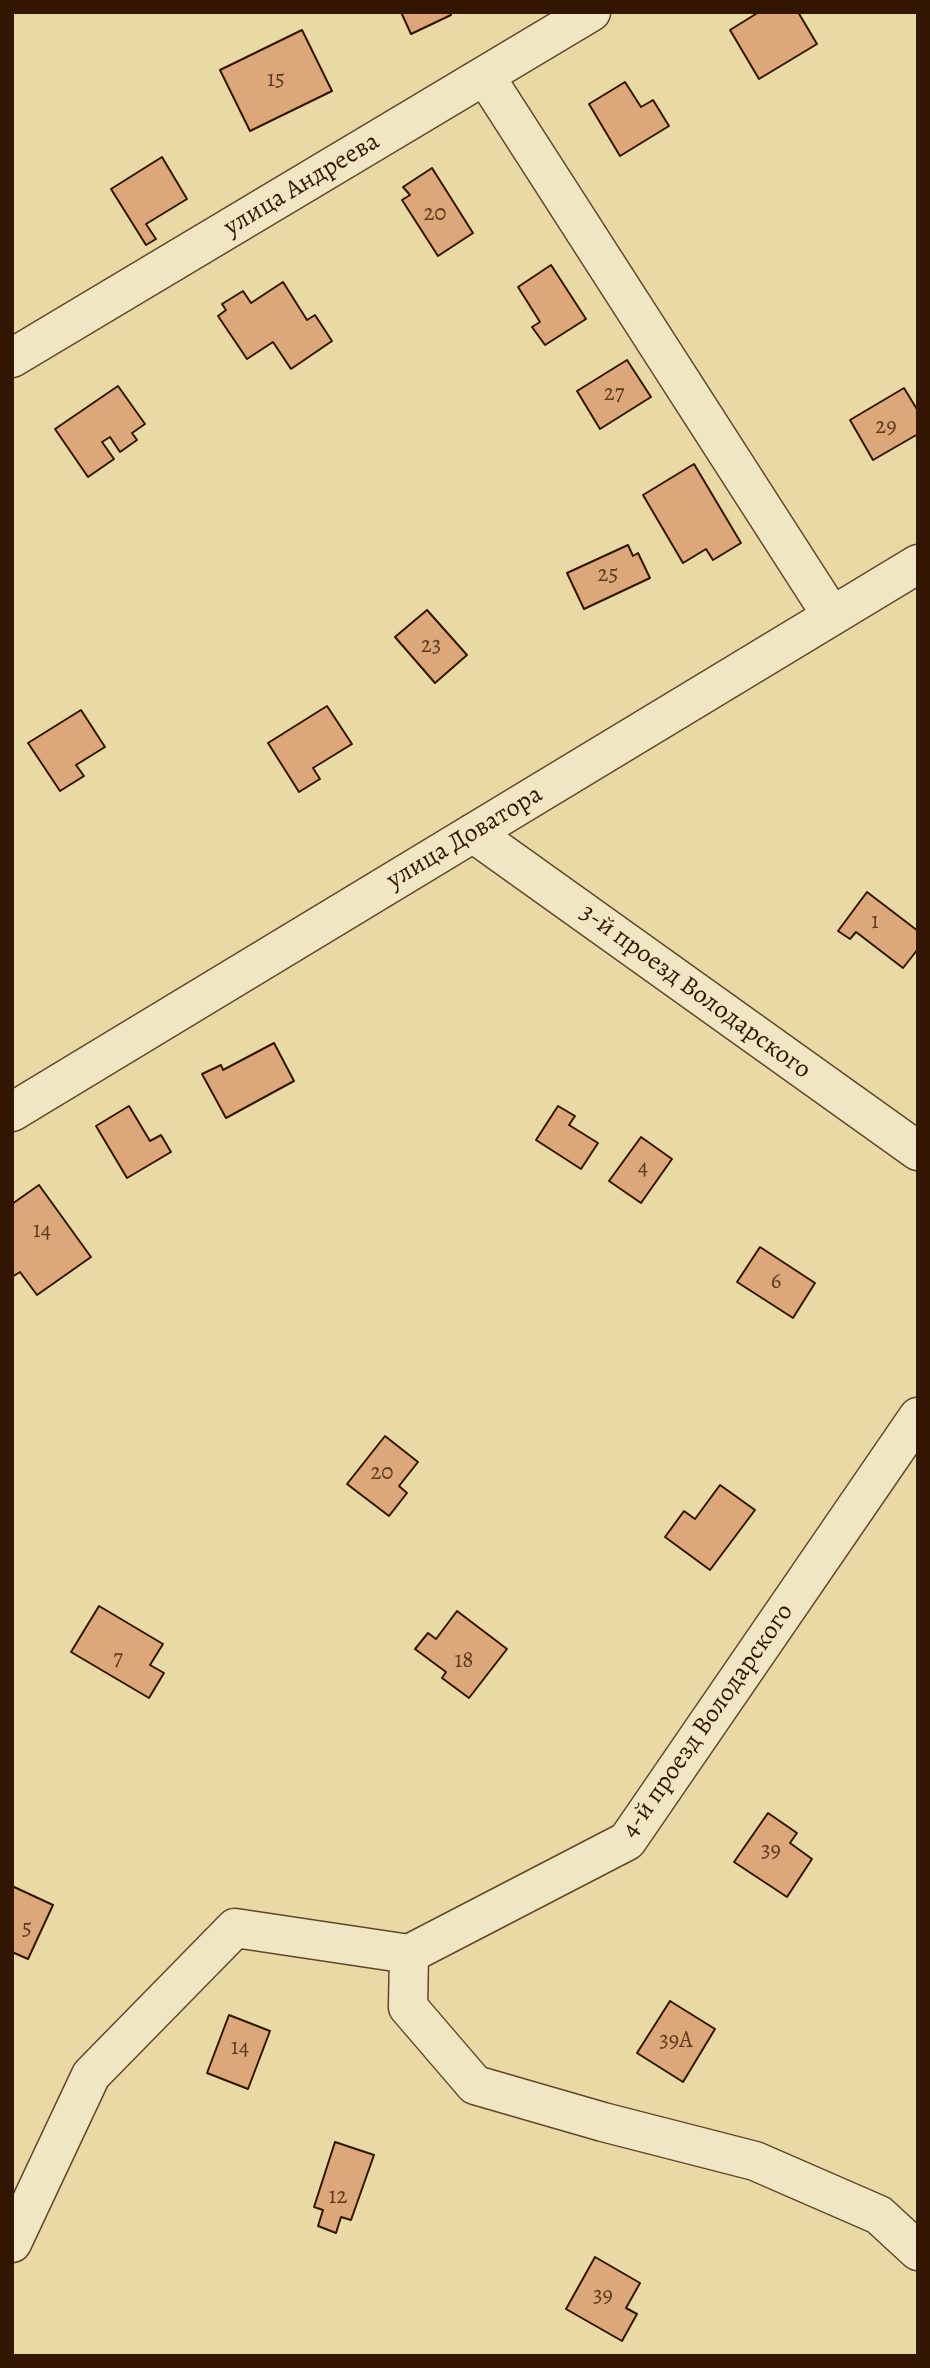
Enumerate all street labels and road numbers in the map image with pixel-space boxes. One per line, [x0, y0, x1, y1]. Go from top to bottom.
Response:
street label: улица Андреева [219, 126, 385, 244]
street label: улица Доватора [382, 779, 548, 897]
street label: 3-й проезд Володарского [573, 898, 817, 1086]
street label: 4-й проезд Володарского [615, 1598, 801, 1844]

